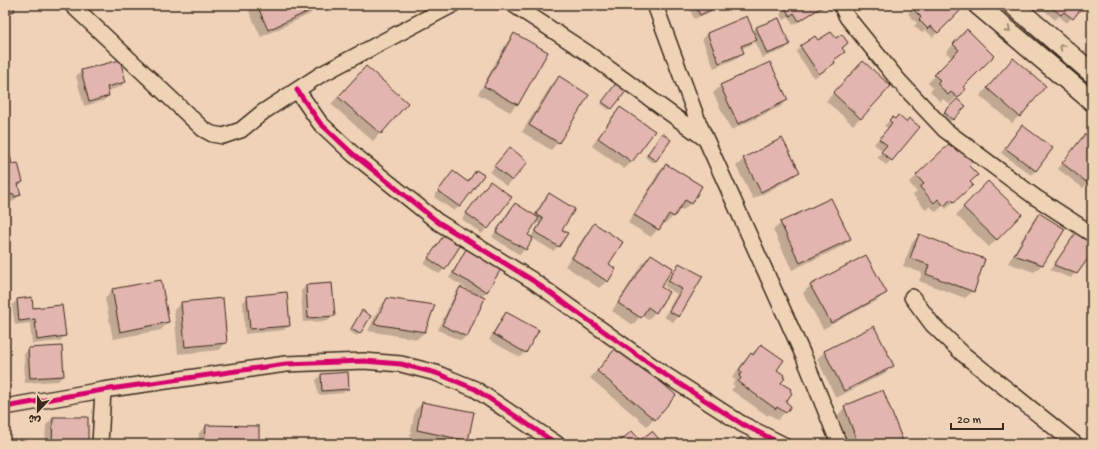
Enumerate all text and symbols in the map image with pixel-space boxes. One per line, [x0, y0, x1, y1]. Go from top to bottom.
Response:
one-way arrow [1003, 26, 1010, 33]
one-way arrow [1060, 45, 1067, 52]
north arrow [18, 391, 58, 431]
scale bar [951, 405, 1003, 431]
text: ش [27, 411, 43, 426]
text: 20 m [957, 414, 982, 428]

